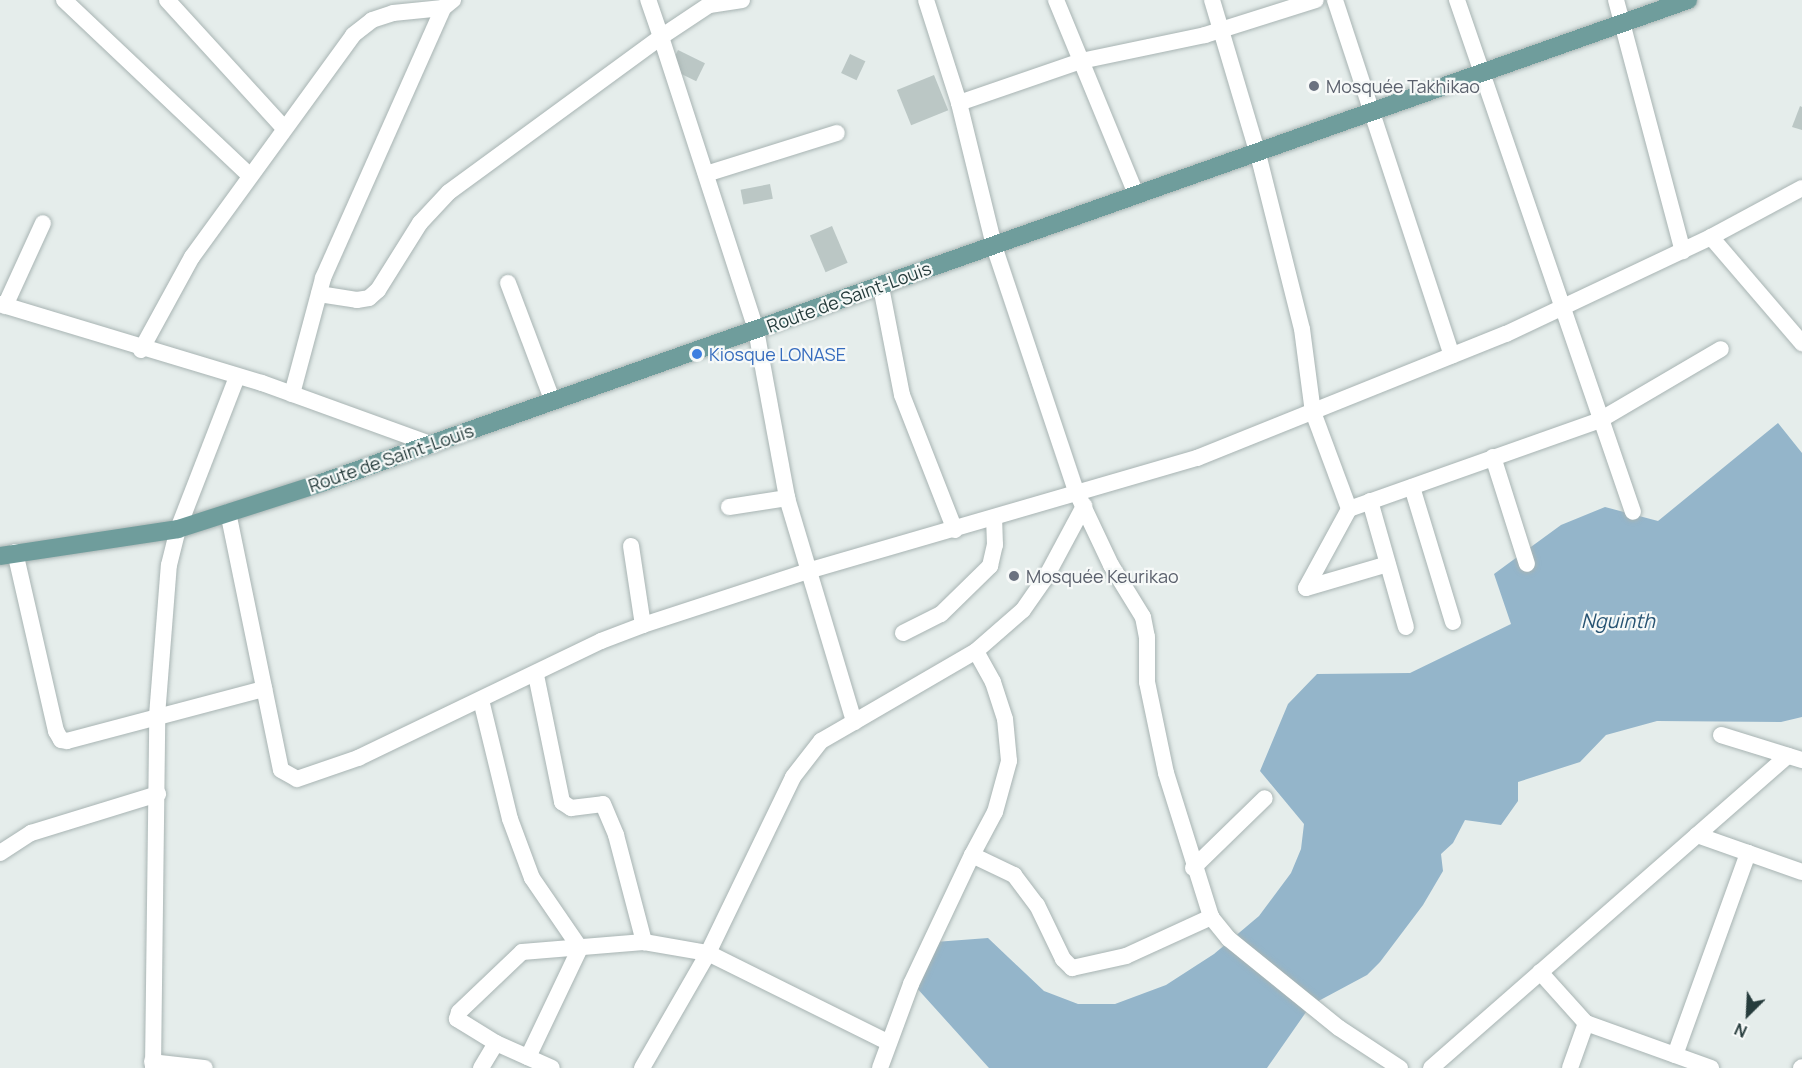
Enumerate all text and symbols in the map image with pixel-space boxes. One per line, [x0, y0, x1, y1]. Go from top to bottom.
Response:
place label: Mosquée Takhikao [1326, 75, 1480, 97]
marker: Mosquée Takhikao [1307, 79, 1321, 93]
street label: Route de Saint-Louis [764, 257, 934, 337]
place label: Kiosque LONASE [709, 343, 846, 365]
marker: Kiosque LONASE [690, 347, 704, 361]
street label: Route de Saint-Louis [306, 420, 476, 496]
place label: Mosquée Keurikao [1026, 565, 1179, 587]
marker: Mosquée Keurikao [1007, 569, 1021, 583]
water label: Nguinth [1581, 608, 1655, 632]
north arrow [1718, 984, 1778, 1044]
text: N [1731, 1018, 1750, 1043]

